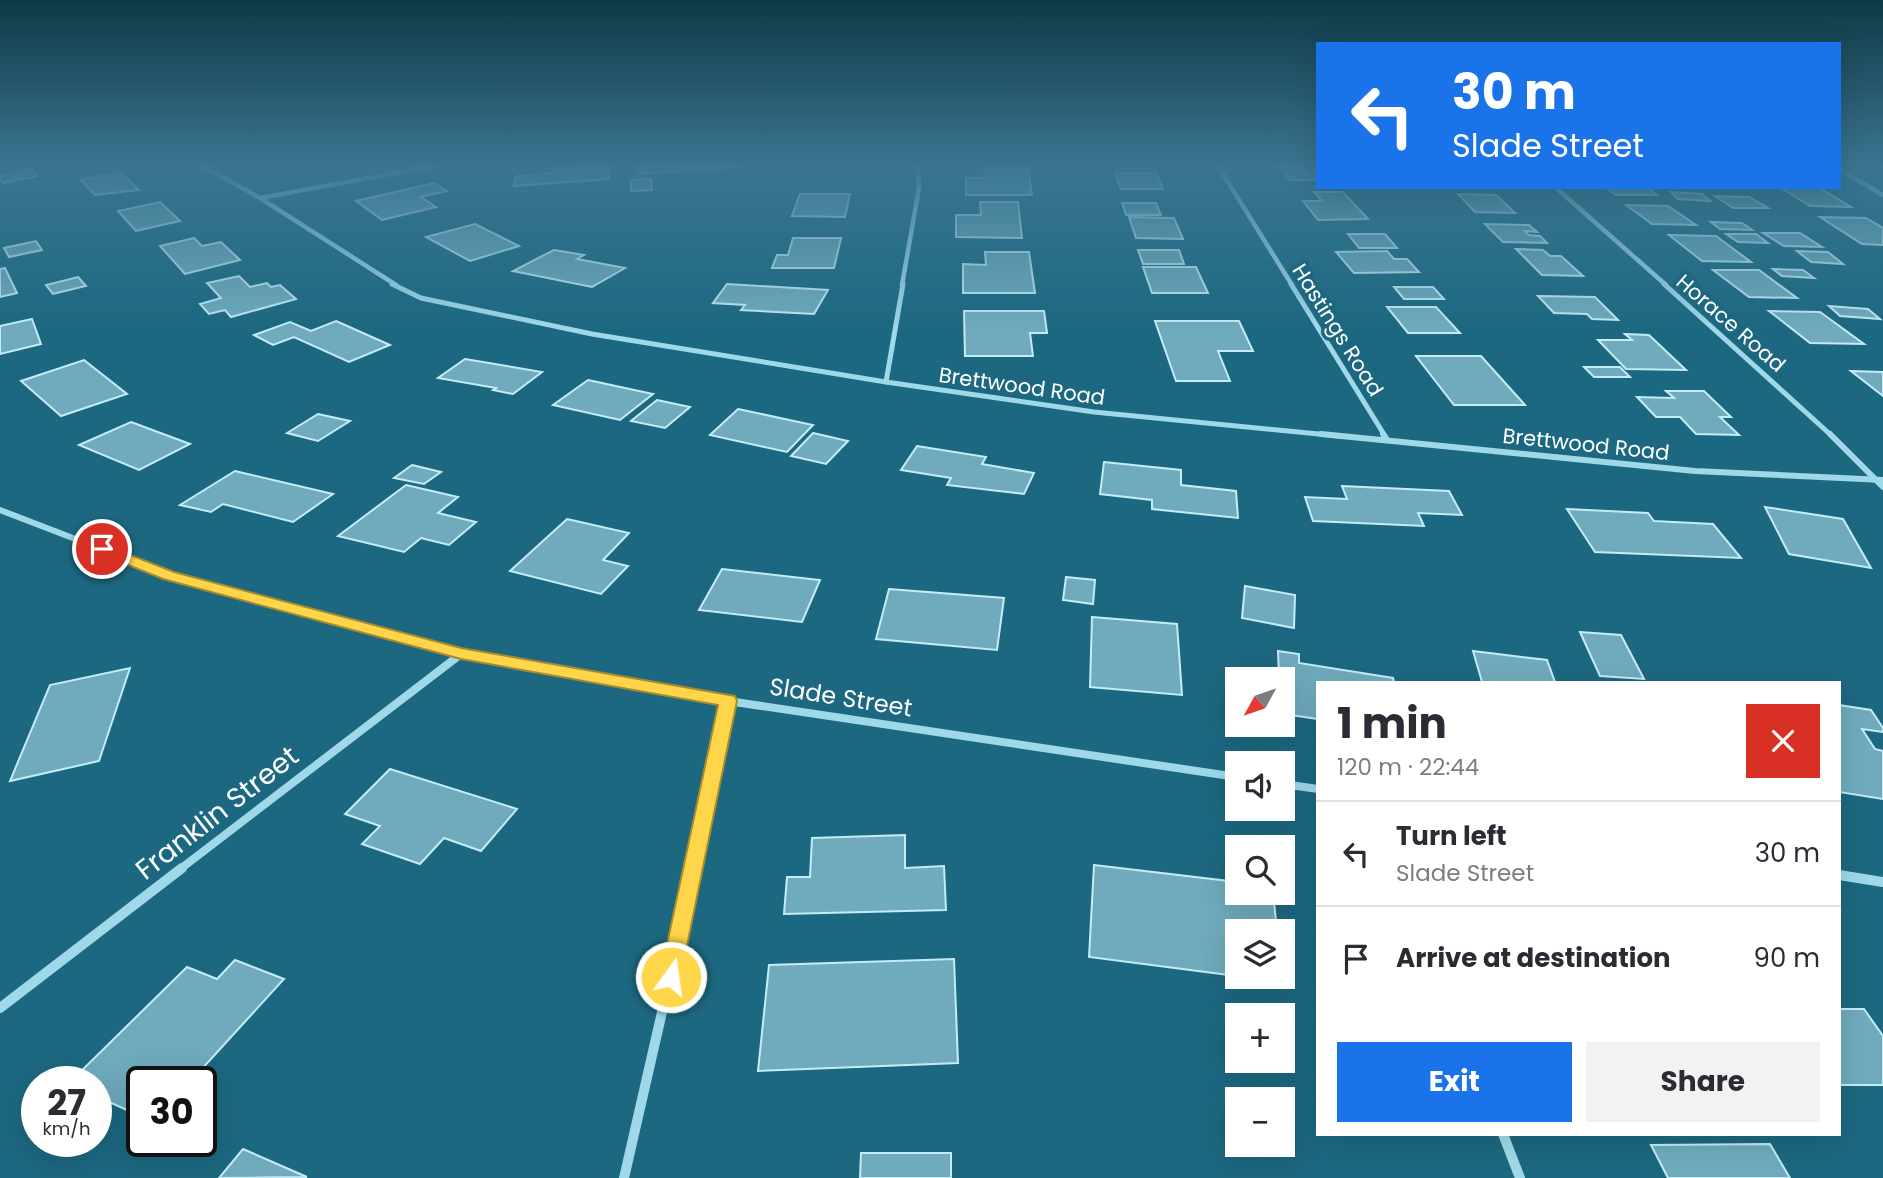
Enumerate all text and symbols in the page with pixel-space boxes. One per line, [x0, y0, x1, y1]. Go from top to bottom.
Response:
text: 30 m [1452, 58, 1576, 126]
icon: left [1337, 70, 1428, 161]
text: Slade Street [1452, 123, 1644, 168]
street label: Hastings Road [1286, 258, 1390, 402]
street label: Horace Road [1670, 267, 1792, 379]
street label: Brettwood Road [937, 360, 1107, 412]
street label: Brettwood Road [1501, 421, 1671, 467]
pin [72, 519, 132, 579]
icon: arrive [83, 530, 121, 568]
north arrow [1225, 667, 1295, 737]
map controls [1225, 667, 1295, 1157]
street label: Slade Street [767, 669, 915, 725]
text: 1 min [1337, 694, 1447, 753]
button: close [1746, 704, 1820, 778]
street label: Franklin Street [127, 737, 307, 889]
button: sound [1225, 751, 1295, 821]
text: 120 m · 22:44 [1337, 751, 1479, 783]
text: Turn left [1396, 818, 1507, 854]
button: search [1225, 835, 1295, 905]
icon: left [1337, 835, 1375, 873]
text: 30 m [1755, 835, 1820, 871]
text: Slade Street [1396, 857, 1534, 889]
button: layers [1225, 919, 1295, 989]
position arrow [634, 940, 708, 1014]
icon: arrive [1337, 940, 1375, 978]
text: Arrive at destination [1396, 940, 1671, 976]
text: 90 m [1754, 940, 1820, 976]
button: + [1225, 1003, 1295, 1073]
button: Exit [1337, 1042, 1572, 1122]
button: Share [1586, 1042, 1820, 1122]
speed limit sign: 30 [126, 1066, 217, 1157]
text: 27 [47, 1078, 86, 1127]
button: − [1225, 1087, 1295, 1157]
text: km/h [43, 1116, 90, 1141]

